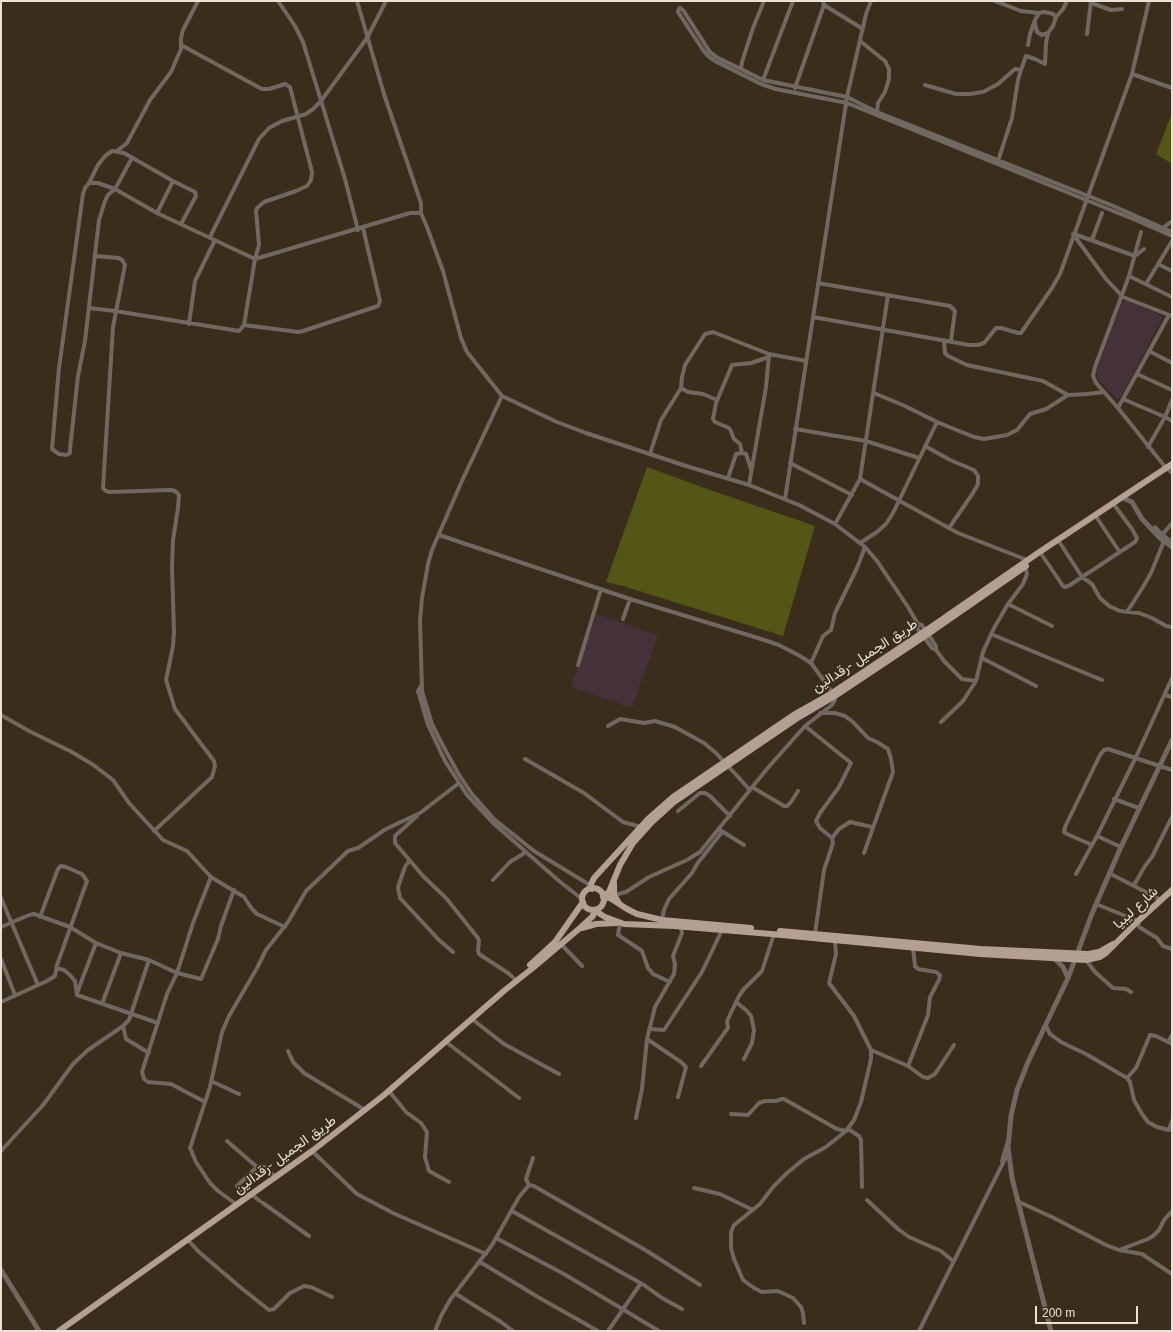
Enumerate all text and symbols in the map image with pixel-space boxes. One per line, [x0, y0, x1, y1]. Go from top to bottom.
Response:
street label: طريق الجميل -رقدالين [809, 616, 921, 696]
street label: شارع ليبيا [1110, 883, 1162, 933]
street label: طريق الجميل -رقدالين [231, 1112, 339, 1198]
scale bar [1037, 1298, 1140, 1324]
text: 200 m [1042, 1306, 1075, 1320]

